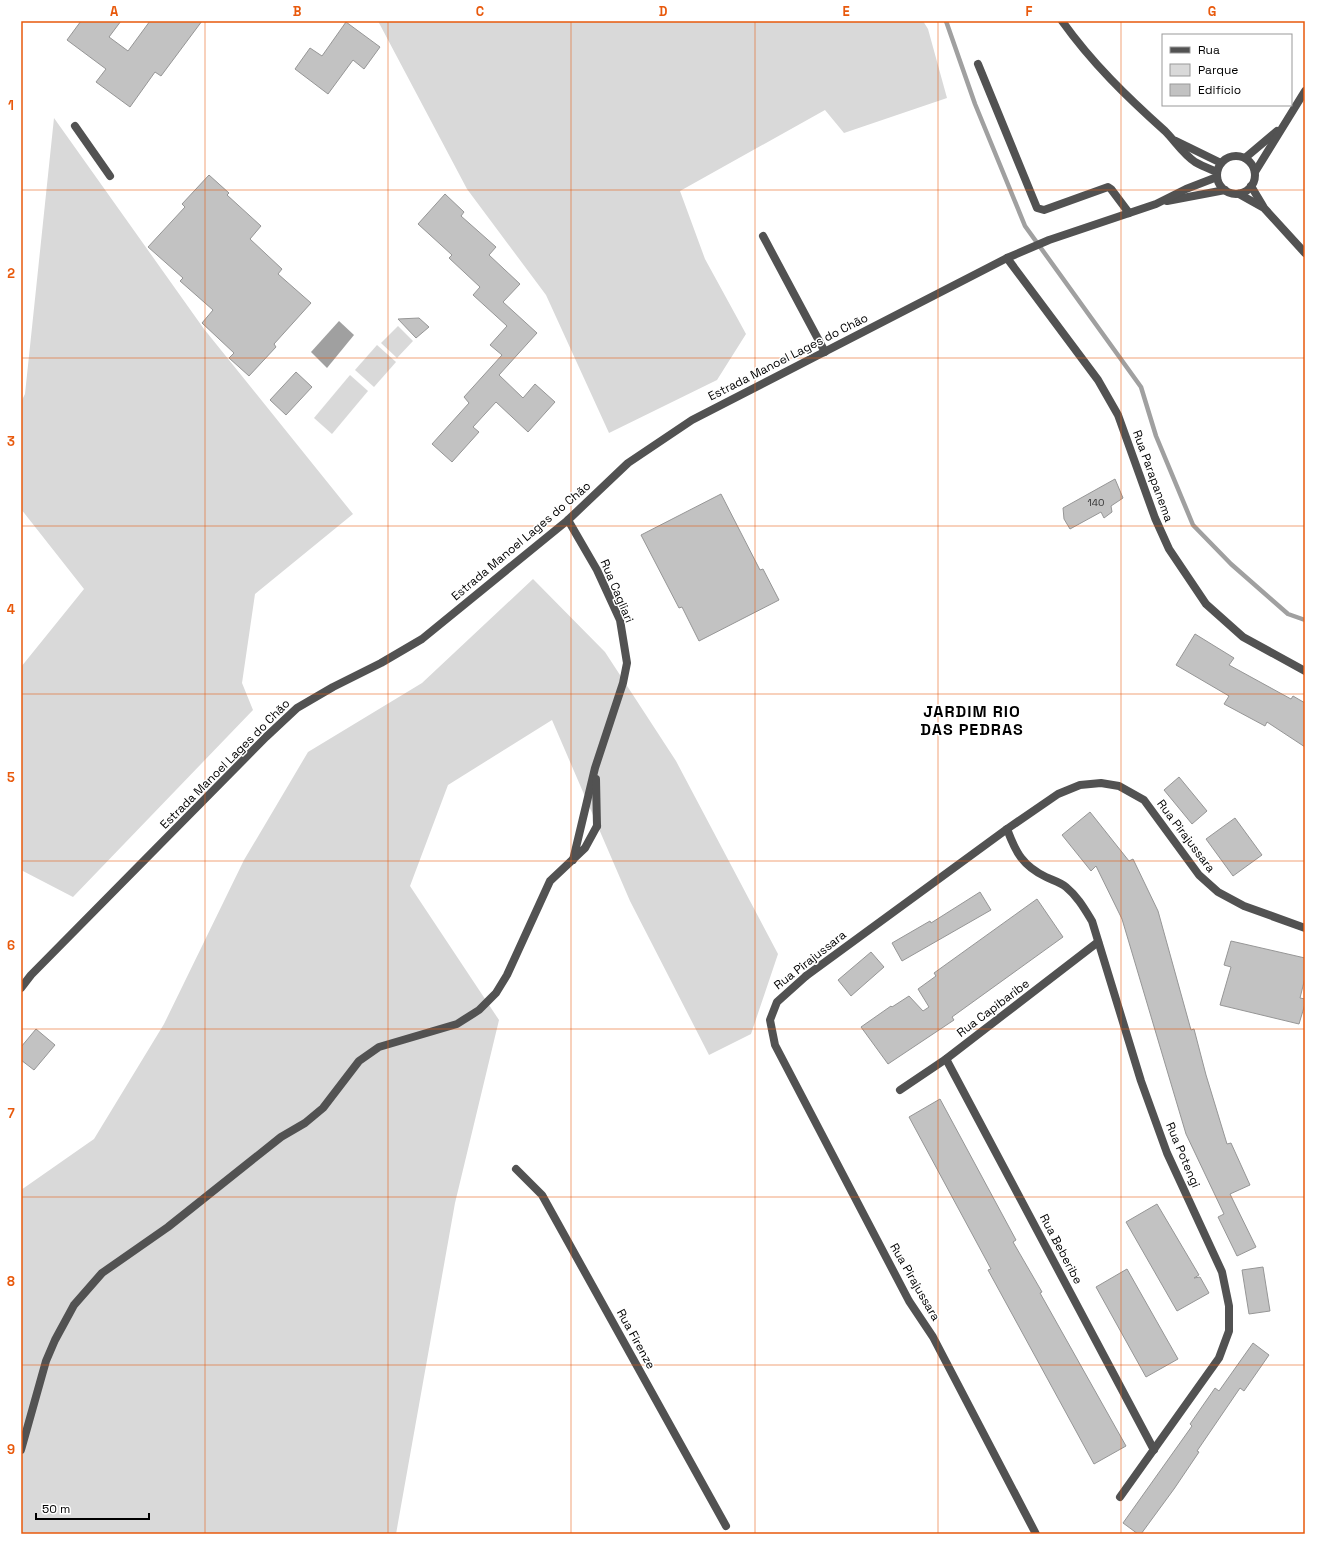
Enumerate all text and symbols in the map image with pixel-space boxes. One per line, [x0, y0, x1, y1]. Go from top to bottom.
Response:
text: A [110, 3, 119, 20]
text: B [293, 3, 302, 20]
text: C [476, 3, 484, 20]
text: D [659, 3, 668, 20]
text: E [842, 3, 850, 20]
text: F [1026, 3, 1033, 20]
text: G [1208, 3, 1216, 20]
legend [1162, 34, 1292, 106]
text: Rua [1198, 42, 1220, 58]
text: Parque [1198, 62, 1238, 78]
text: Edifício [1198, 82, 1241, 98]
text: 1 [8, 97, 14, 114]
text: 2 [7, 265, 15, 282]
street label: Estrada Manoel Lages do Chão [705, 310, 871, 404]
street label: Rua Parapanema [1129, 428, 1177, 524]
text: 3 [7, 433, 15, 450]
street label: Estrada Manoel Lages do Chão [448, 478, 594, 604]
house number: 140 [1088, 496, 1104, 509]
street label: Rua Cagliari [596, 557, 638, 625]
text: 4 [7, 601, 15, 618]
street label: Estrada Manoel Lages do Chão [157, 696, 293, 832]
district label: JARDIM RIO DAS PEDRAS [920, 701, 1024, 740]
text: 5 [7, 769, 15, 786]
street label: Rua Pirajussara [1153, 796, 1219, 876]
street label: Rua Pirajussara [771, 927, 849, 993]
text: 6 [7, 937, 15, 954]
street label: Rua Capibaribe [953, 975, 1033, 1041]
text: 7 [7, 1105, 15, 1122]
street label: Rua Potengi [1162, 1120, 1204, 1190]
street label: Rua Beberibe [1036, 1211, 1086, 1287]
street label: Rua Pirajussara [886, 1240, 944, 1324]
text: 8 [7, 1273, 15, 1290]
street label: Rua Firenze [613, 1306, 659, 1372]
text: 9 [7, 1441, 15, 1458]
scale bar [36, 1495, 149, 1521]
text: 50 m [42, 1501, 70, 1517]

